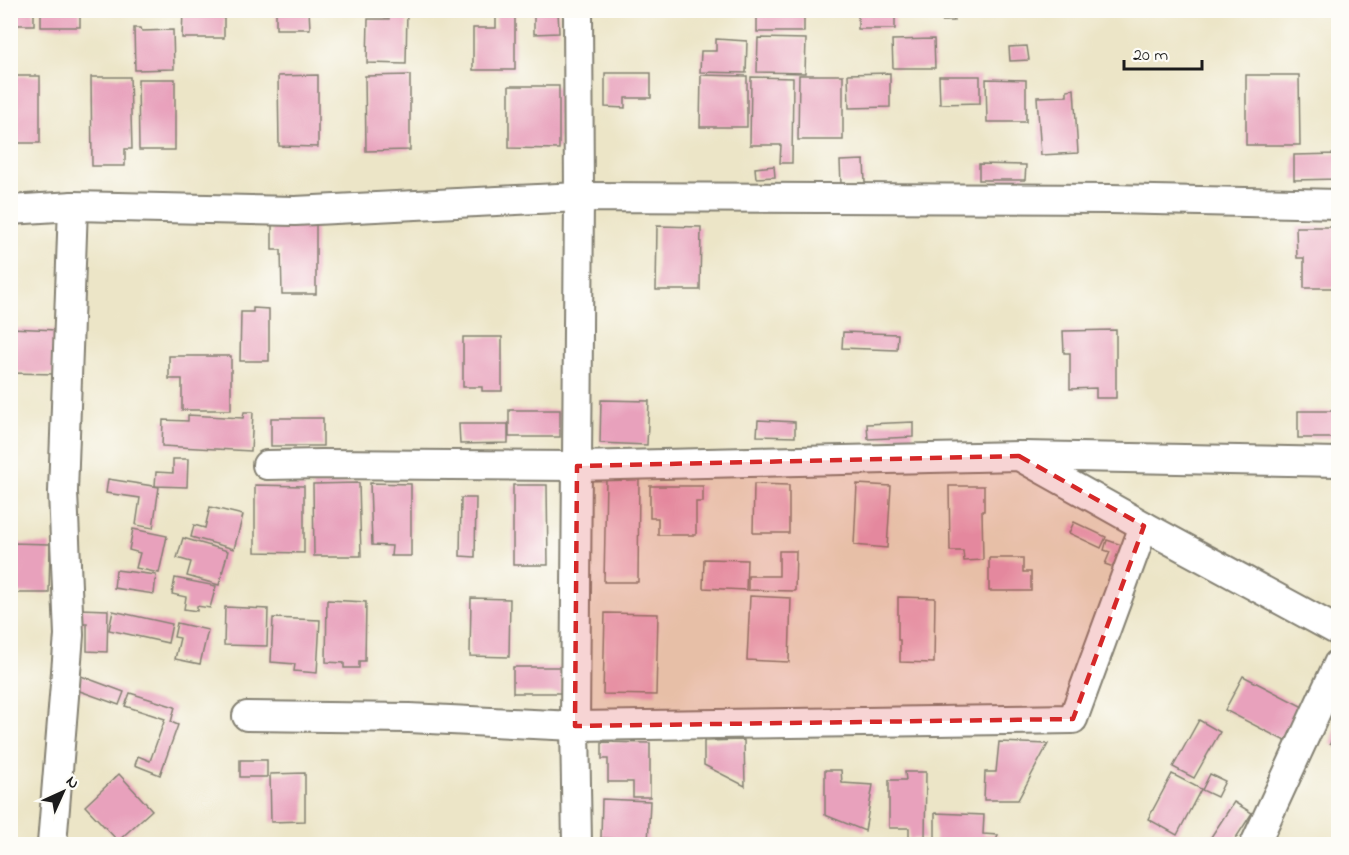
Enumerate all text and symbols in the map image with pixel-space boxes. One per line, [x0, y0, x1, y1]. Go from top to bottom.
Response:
scale bar [1124, 33, 1202, 71]
text: 20 m [1133, 43, 1168, 69]
north arrow [33, 762, 93, 822]
text: N [60, 770, 85, 795]

